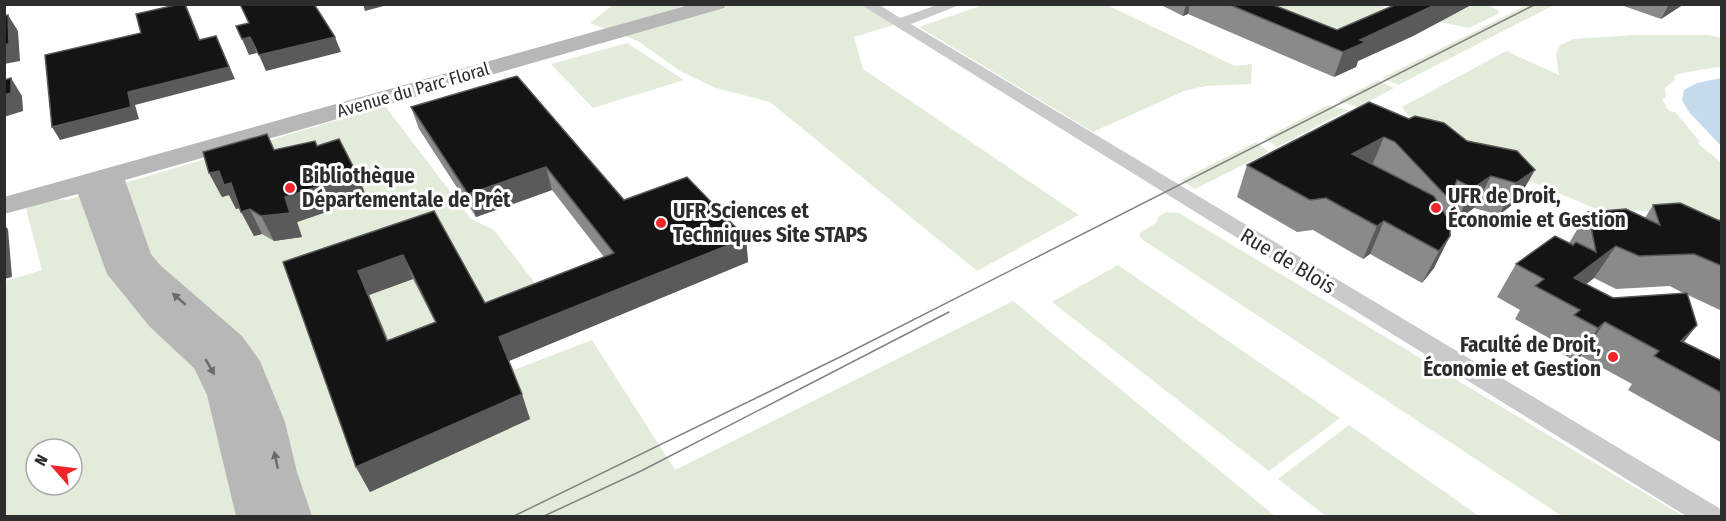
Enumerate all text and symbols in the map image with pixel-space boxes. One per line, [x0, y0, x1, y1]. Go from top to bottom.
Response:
street label: Avenue du Parc Floral [334, 58, 492, 122]
place label: Bibliothèque Départementale de Prêt [302, 163, 511, 213]
marker: Bibliothèque Départementale de Prêt [283, 181, 297, 195]
place label: UFR de Droit, Économie et Gestion [1448, 183, 1626, 233]
place label: UFR Sciences et Techniques Site STAPS [673, 198, 868, 248]
marker: UFR de Droit, Économie et Gestion [1429, 201, 1443, 215]
marker: UFR Sciences et Techniques Site STAPS [654, 216, 668, 230]
street label: Rue de Blois [1236, 222, 1340, 300]
one-way arrow [171, 292, 186, 306]
place label: Faculté de Droit, Économie et Gestion [1423, 332, 1601, 382]
marker: Faculté de Droit, Économie et Gestion [1606, 350, 1620, 364]
one-way arrow [205, 359, 215, 376]
north arrow [24, 437, 84, 497]
text: N [31, 451, 52, 469]
one-way arrow [270, 451, 280, 470]

